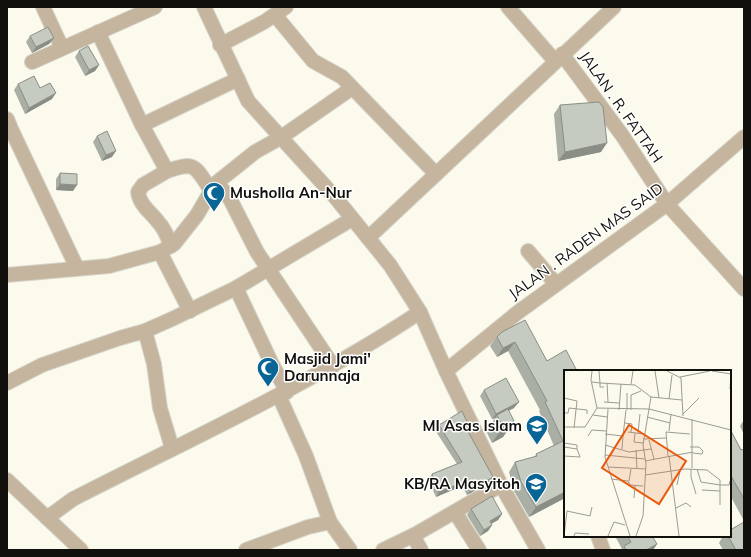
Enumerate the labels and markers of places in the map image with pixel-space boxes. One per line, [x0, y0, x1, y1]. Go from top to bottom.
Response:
mosque icon: Musholla An-Nur [201, 180, 227, 213]
place label: Musholla An-Nur [230, 183, 352, 202]
place label: Masjid Jami' Darunnaja [284, 349, 371, 385]
mosque icon: Masjid Jami' Darunnaja [255, 355, 281, 388]
school or university icon: MI Asas Islam [524, 413, 550, 446]
place label: MI Asas Islam [423, 416, 522, 435]
school or university icon: KB/RA Masyitoh [523, 471, 549, 504]
place label: KB/RA Masyitoh [404, 474, 520, 493]

